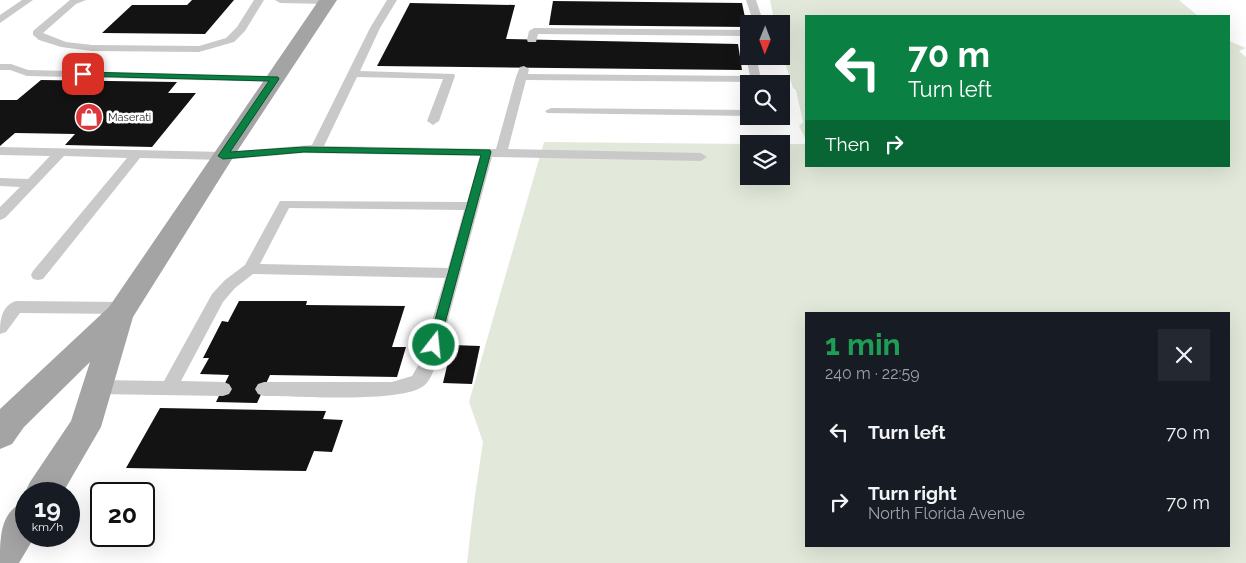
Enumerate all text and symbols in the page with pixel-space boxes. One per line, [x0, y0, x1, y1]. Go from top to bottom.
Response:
north arrow [740, 15, 790, 65]
map controls [740, 15, 790, 185]
text: 70 m [908, 34, 990, 75]
icon: left [825, 35, 890, 100]
pin [62, 53, 104, 95]
icon: arrive [69, 60, 97, 88]
button: search [740, 75, 790, 125]
text: Turn left [908, 76, 992, 102]
shop icon: Maserati [74, 102, 104, 132]
place label: Maserati [108, 111, 151, 124]
icon: right [880, 130, 908, 158]
text: Then [825, 133, 870, 155]
button: layers [740, 135, 790, 185]
position arrow [407, 318, 459, 370]
text: 1 min [825, 327, 901, 362]
button: close [1158, 329, 1210, 381]
text: 240 m · 22:59 [825, 364, 920, 383]
icon: left [825, 418, 853, 446]
text: Turn left [868, 421, 945, 443]
text: 70 m [1166, 421, 1210, 443]
speed limit sign: 20 [90, 482, 155, 547]
text: Turn right [868, 482, 957, 504]
icon: right [825, 488, 853, 516]
text: 70 m [1166, 491, 1210, 513]
text: 19 [34, 493, 61, 523]
text: North Florida Avenue [868, 504, 1025, 523]
text: km/h [32, 520, 63, 534]

